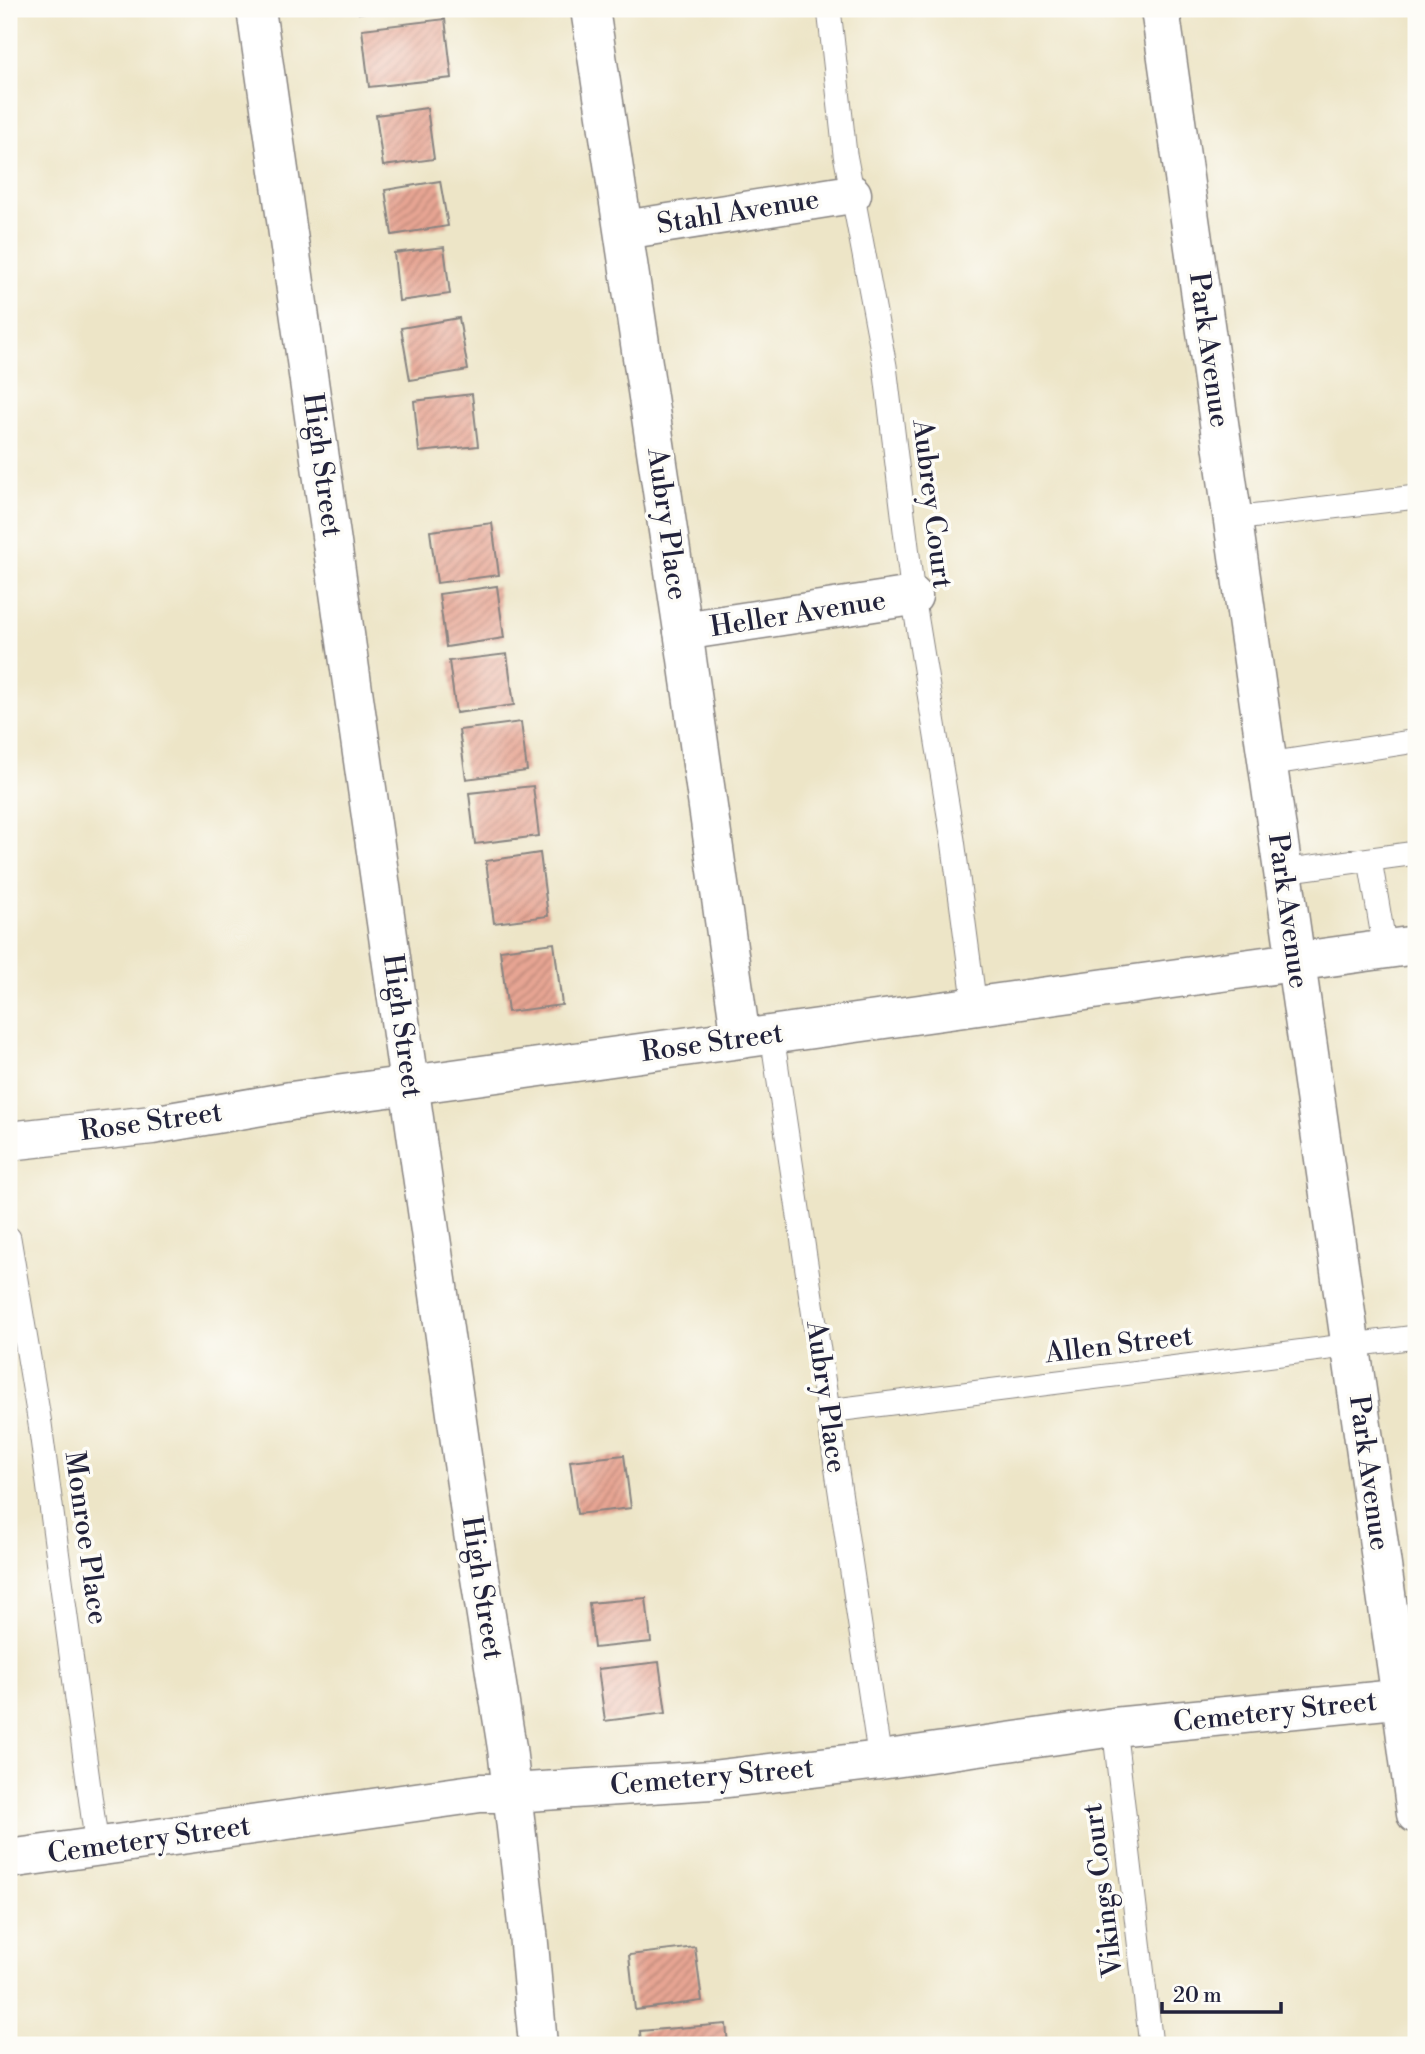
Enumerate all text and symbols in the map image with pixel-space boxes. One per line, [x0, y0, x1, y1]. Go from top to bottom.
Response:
street label: Stahl Avenue [654, 182, 822, 242]
street label: Park Avenue [1181, 270, 1237, 430]
street label: High Street [295, 391, 349, 539]
street label: Aubrey Court [904, 417, 960, 591]
street label: Aubry Place [639, 445, 695, 602]
street label: Heller Avenue [708, 583, 888, 645]
street label: Park Avenue [1260, 831, 1316, 991]
street label: High Street [375, 952, 429, 1100]
street label: Rose Street [639, 1016, 785, 1070]
street label: Rose Street [78, 1095, 224, 1149]
street label: Aubry Place [798, 1318, 854, 1475]
street label: Allen Street [1042, 1319, 1195, 1372]
street label: Park Avenue [1341, 1393, 1397, 1553]
street label: Monroe Place [57, 1449, 115, 1627]
street label: High Street [453, 1514, 511, 1662]
street label: Cemetery Street [1172, 1684, 1379, 1740]
street label: Cemetery Street [609, 1751, 815, 1803]
street label: Vikings Court [1075, 1801, 1131, 1980]
street label: Cemetery Street [45, 1808, 253, 1872]
scale bar [1162, 1970, 1282, 2014]
text: 20 m [1173, 1983, 1222, 2009]

